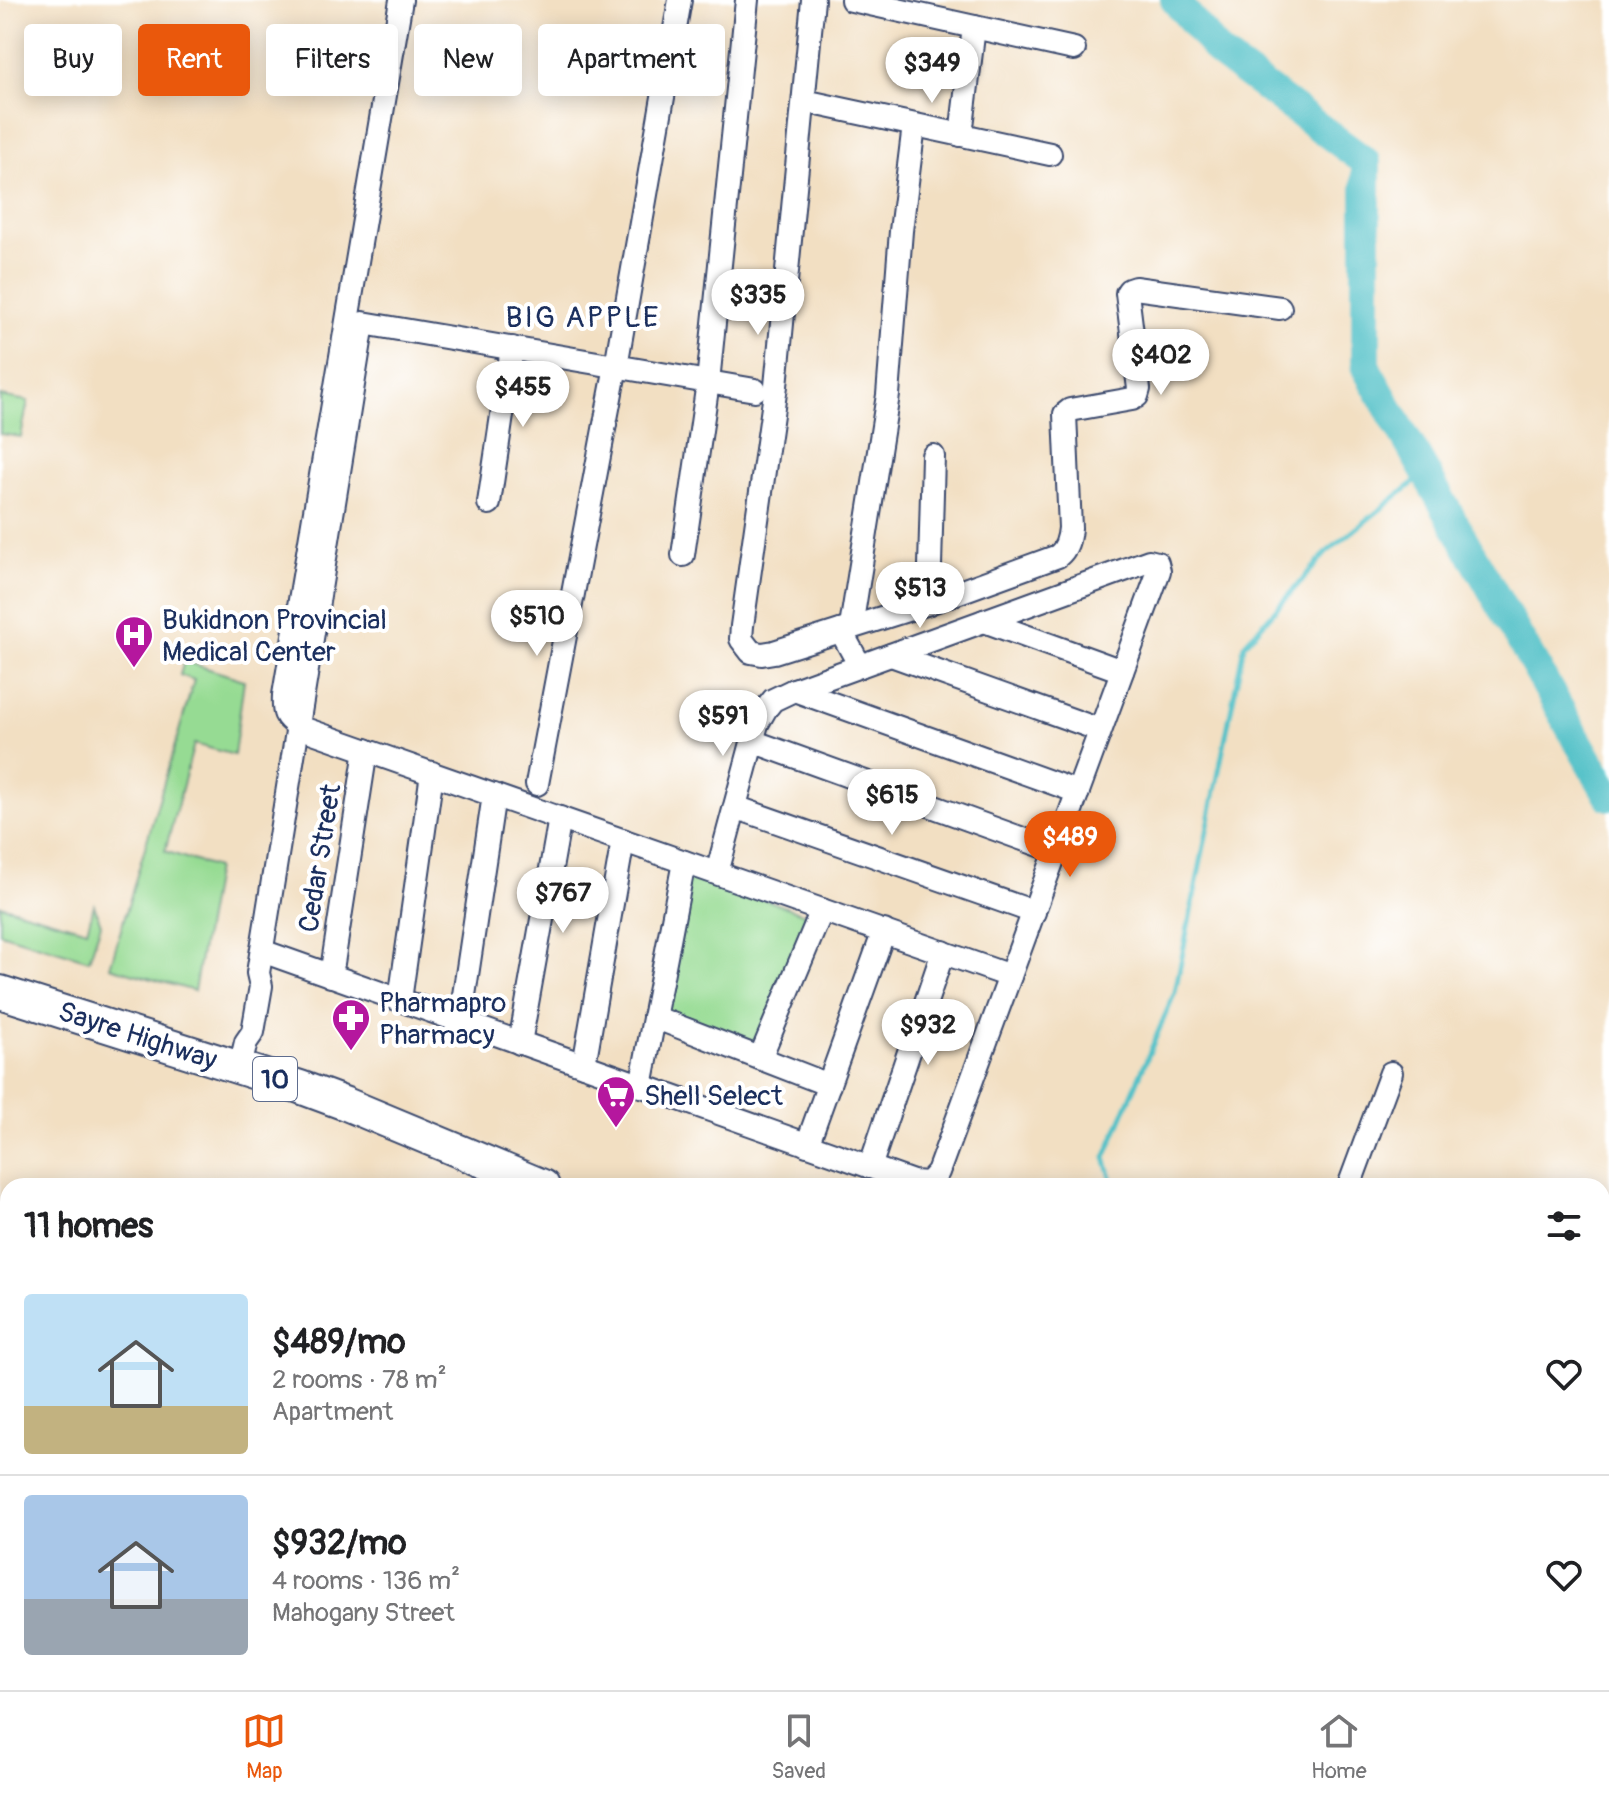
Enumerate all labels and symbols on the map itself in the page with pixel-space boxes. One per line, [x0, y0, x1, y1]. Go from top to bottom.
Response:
pin: $349 [885, 37, 979, 105]
pin: $335 [711, 269, 805, 337]
district label: BIG APPLE [506, 299, 660, 336]
pin: $402 [1114, 329, 1208, 397]
pin: $455 [476, 361, 570, 429]
pin: $513 [873, 562, 967, 630]
pin: $510 [490, 590, 584, 658]
place label: Bukidnon Provincial Medical Center [162, 603, 387, 670]
hospital icon: Bukidnon Provincial Medical Center [113, 614, 155, 669]
pin: $591 [676, 690, 770, 758]
pin: $615 [845, 769, 939, 837]
street label: Cedar Street [291, 781, 350, 935]
pin: $489 [1023, 811, 1117, 879]
pin: $767 [516, 867, 610, 935]
place label: Pharmapro Pharmacy [379, 986, 506, 1053]
street label: Sayre Highway [54, 994, 221, 1079]
pharmacy icon: Pharmapro Pharmacy [330, 997, 372, 1052]
pin: $932 [881, 999, 975, 1067]
road number: 10 [253, 1057, 297, 1101]
supermarket icon: Shell Select [595, 1074, 637, 1129]
place label: Shell Select [644, 1079, 783, 1114]

